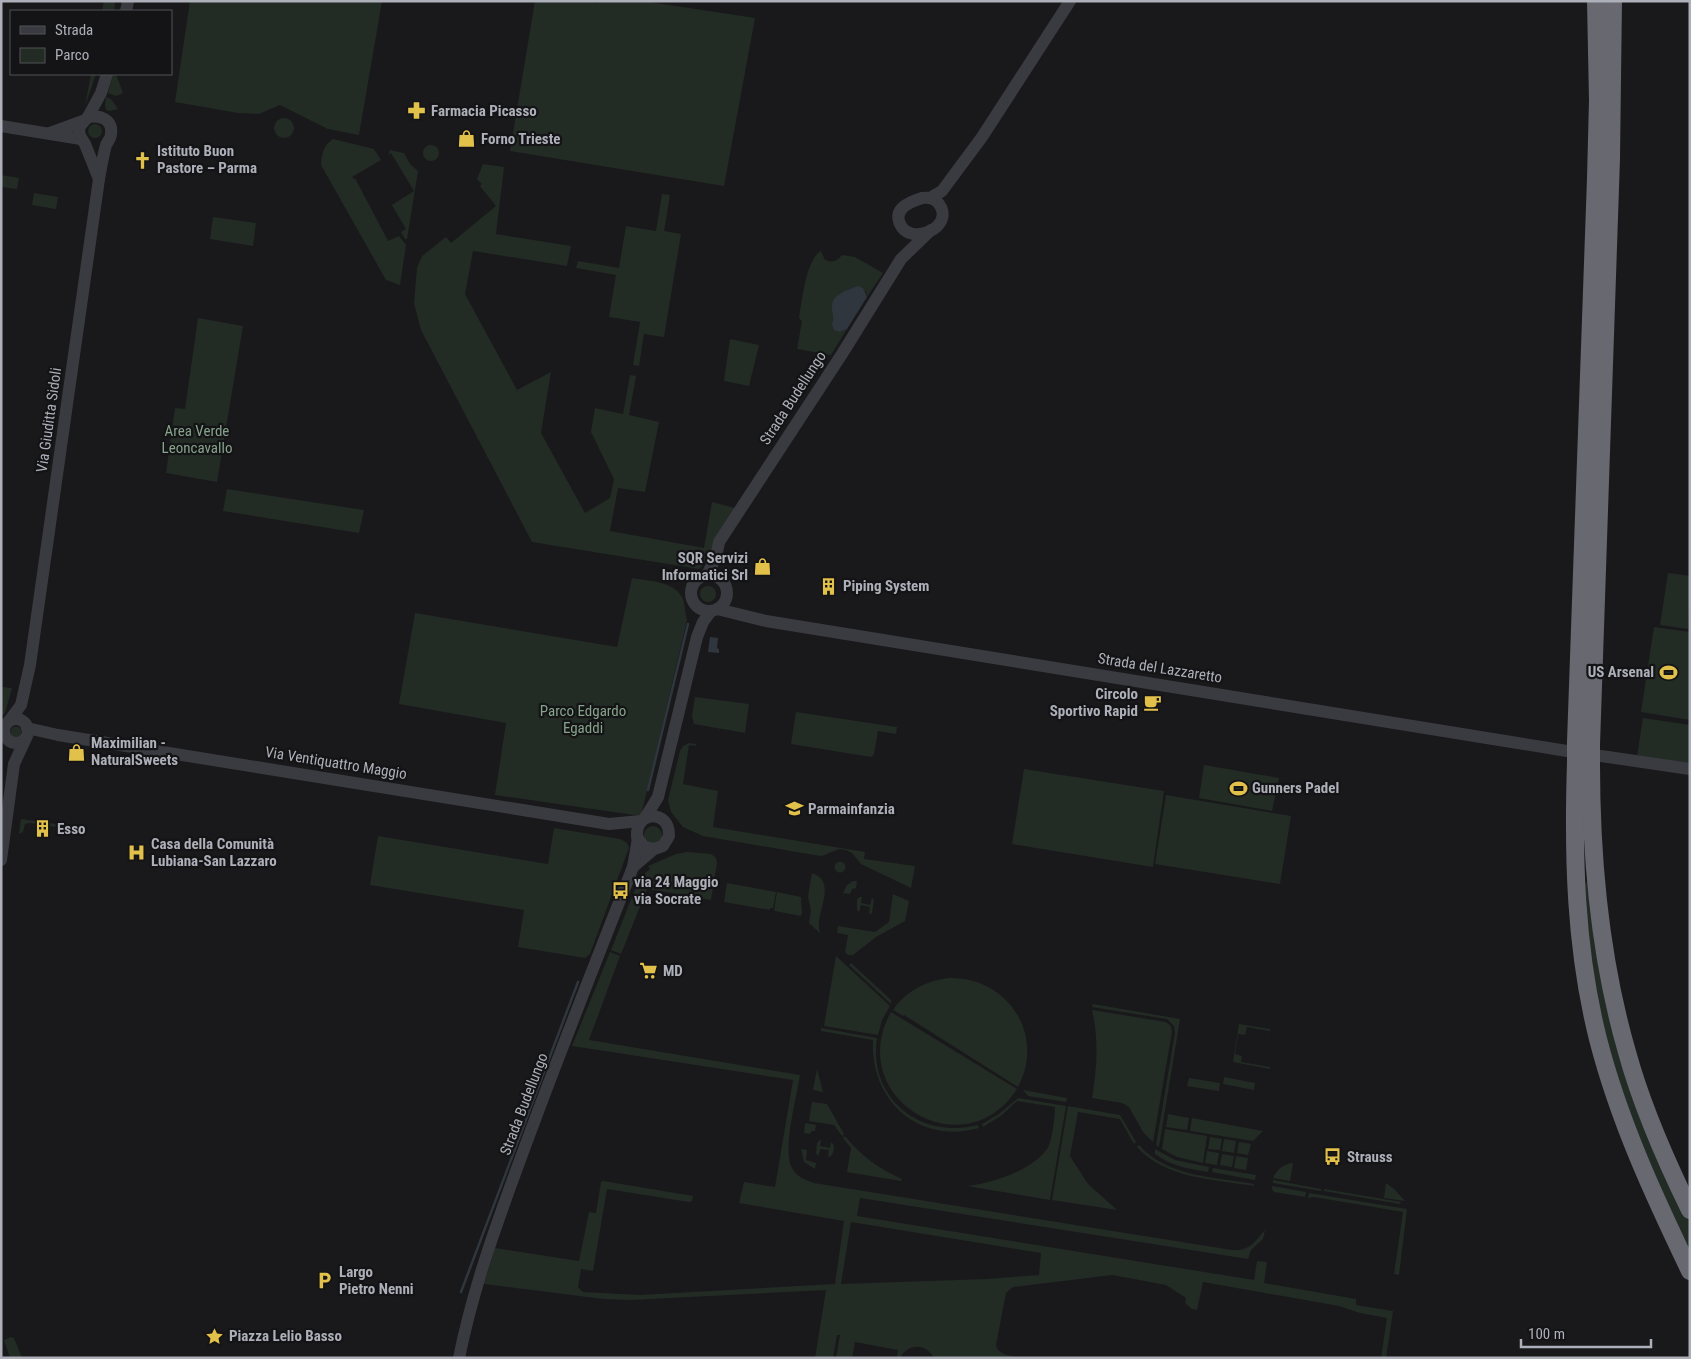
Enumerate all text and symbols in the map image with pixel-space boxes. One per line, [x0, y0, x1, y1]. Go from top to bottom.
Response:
legend [10, 10, 172, 75]
text: Strada [55, 21, 93, 39]
text: Parco [55, 46, 89, 64]
pharmacy icon: Farmacia Picasso [407, 101, 427, 121]
place label: Farmacia Picasso [431, 102, 537, 120]
shop icon: Forno Trieste [457, 129, 477, 149]
place label: Forno Trieste [481, 130, 560, 148]
place label: Istituto Buon Pastore – Parma [157, 142, 257, 177]
church icon: Istituto Buon Pastore – Parma [133, 150, 153, 170]
street label: Strada Budellungo [756, 348, 830, 448]
street label: Via Giuditta Sidoli [33, 367, 65, 473]
park label: Area Verde Leoncavallo [162, 422, 232, 457]
place label: SQR Servizi Informatici Srl [662, 549, 748, 584]
shop icon: SQR Servizi Informatici Srl [752, 557, 772, 577]
building icon: Piping System [819, 576, 839, 596]
place label: Piping System [843, 577, 929, 595]
street label: Strada del Lazzaretto [1097, 649, 1223, 687]
sports icon: US Arsenal [1658, 662, 1678, 682]
place label: US Arsenal [1588, 663, 1654, 681]
place label: Circolo Sportivo Rapid [1050, 685, 1138, 720]
cafe icon: Circolo Sportivo Rapid [1142, 693, 1162, 713]
park label: Parco Edgardo Egaddi [540, 702, 626, 737]
place label: Maximilian - NaturalSweets [91, 734, 178, 769]
shop icon: Maximilian - NaturalSweets [67, 742, 87, 762]
street label: Via Ventiquattro Maggio [264, 743, 408, 783]
sports icon: Gunners Padel [1228, 778, 1248, 798]
place label: Gunners Padel [1252, 779, 1339, 797]
school or university icon: Parmainfanzia [784, 799, 804, 819]
place label: Parmainfanzia [808, 800, 895, 818]
building icon: Esso [33, 819, 53, 839]
place label: Esso [57, 820, 85, 838]
place label: Casa della Comunità Lubiana-San Lazzaro [151, 835, 277, 870]
hospital icon: Casa della Comunità Lubiana-San Lazzaro [127, 843, 147, 863]
place label: via 24 Maggio via Socrate [634, 873, 718, 908]
bus stop icon: via 24 Maggio via Socrate [610, 881, 630, 901]
supermarket icon: MD [639, 961, 659, 981]
place label: MD [663, 962, 683, 980]
street label: Strada Budellungo [496, 1050, 552, 1158]
bus stop icon: Strauss [1323, 1147, 1343, 1167]
place label: Strauss [1347, 1148, 1393, 1166]
place label: Largo Pietro Nenni [339, 1263, 414, 1298]
parking icon: Largo Pietro Nenni [315, 1271, 335, 1291]
scale bar [1521, 1316, 1651, 1348]
text: 100 m [1528, 1325, 1565, 1343]
place icon: Piazza Lelio Basso [205, 1326, 225, 1346]
place label: Piazza Lelio Basso [229, 1327, 342, 1345]

